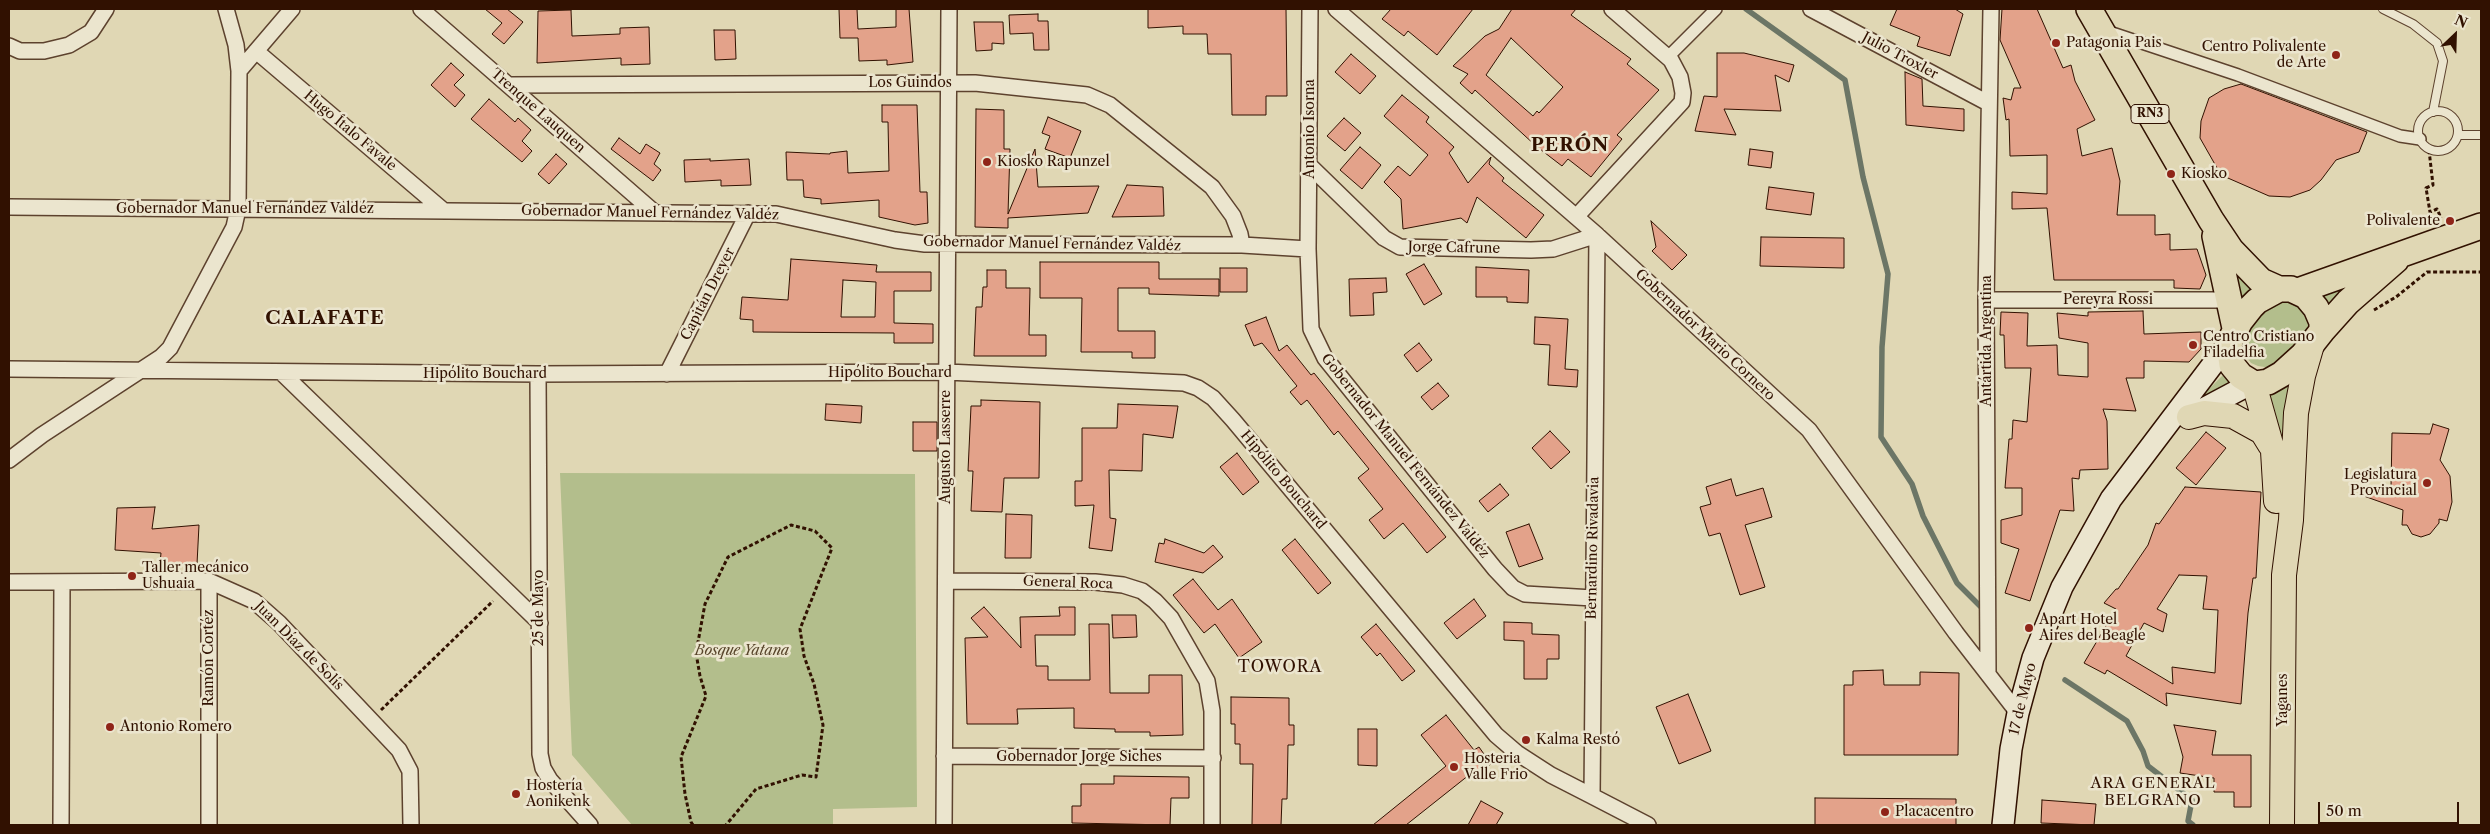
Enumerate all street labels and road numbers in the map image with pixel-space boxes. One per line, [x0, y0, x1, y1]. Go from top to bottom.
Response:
street label: Julio Troxler [1859, 29, 1941, 83]
street label: Trenque Lauquen [487, 65, 589, 157]
street label: Los Guindos [868, 75, 952, 91]
street label: Antonio Isorna [1302, 79, 1318, 179]
street label: Hugo Ítalo Favale [300, 87, 400, 175]
road number: RN3 [2131, 105, 2169, 124]
street label: Gobernador Manuel Fernández Valdéz [116, 201, 374, 217]
street label: Gobernador Manuel Fernández Valdéz [521, 202, 779, 224]
street label: Gobernador Manuel Fernández Valdéz [923, 233, 1181, 255]
street label: Jorge Cafrune [1408, 239, 1500, 257]
street label: Capitán Dreyer [677, 245, 739, 343]
street label: Gobernador Mario Cornero [1632, 266, 1778, 404]
street label: Antártida Argentina [1979, 275, 1995, 407]
street label: Pereyra Rossi [2063, 292, 2153, 308]
street label: Gobernador Manuel Fernández Valdéz [1317, 351, 1493, 561]
street label: Hipólito Bouchard [828, 365, 952, 381]
street label: Hipólito Bouchard [423, 366, 547, 382]
street label: Augusto Lasserre [938, 390, 954, 504]
street label: Hipólito Bouchard [1237, 427, 1329, 533]
street label: Bernardino Rivadavia [1583, 476, 1603, 620]
street label: 25 de Mayo [531, 570, 547, 646]
street label: General Roca [1023, 573, 1113, 593]
street label: Juan Díaz de Solís [251, 598, 347, 694]
street label: Ramón Cortéz [201, 609, 217, 707]
street label: 17 de Mayo [2006, 661, 2040, 737]
street label: Yaganes [2275, 673, 2291, 727]
street label: Gobernador Jorge Siches [996, 749, 1162, 765]

